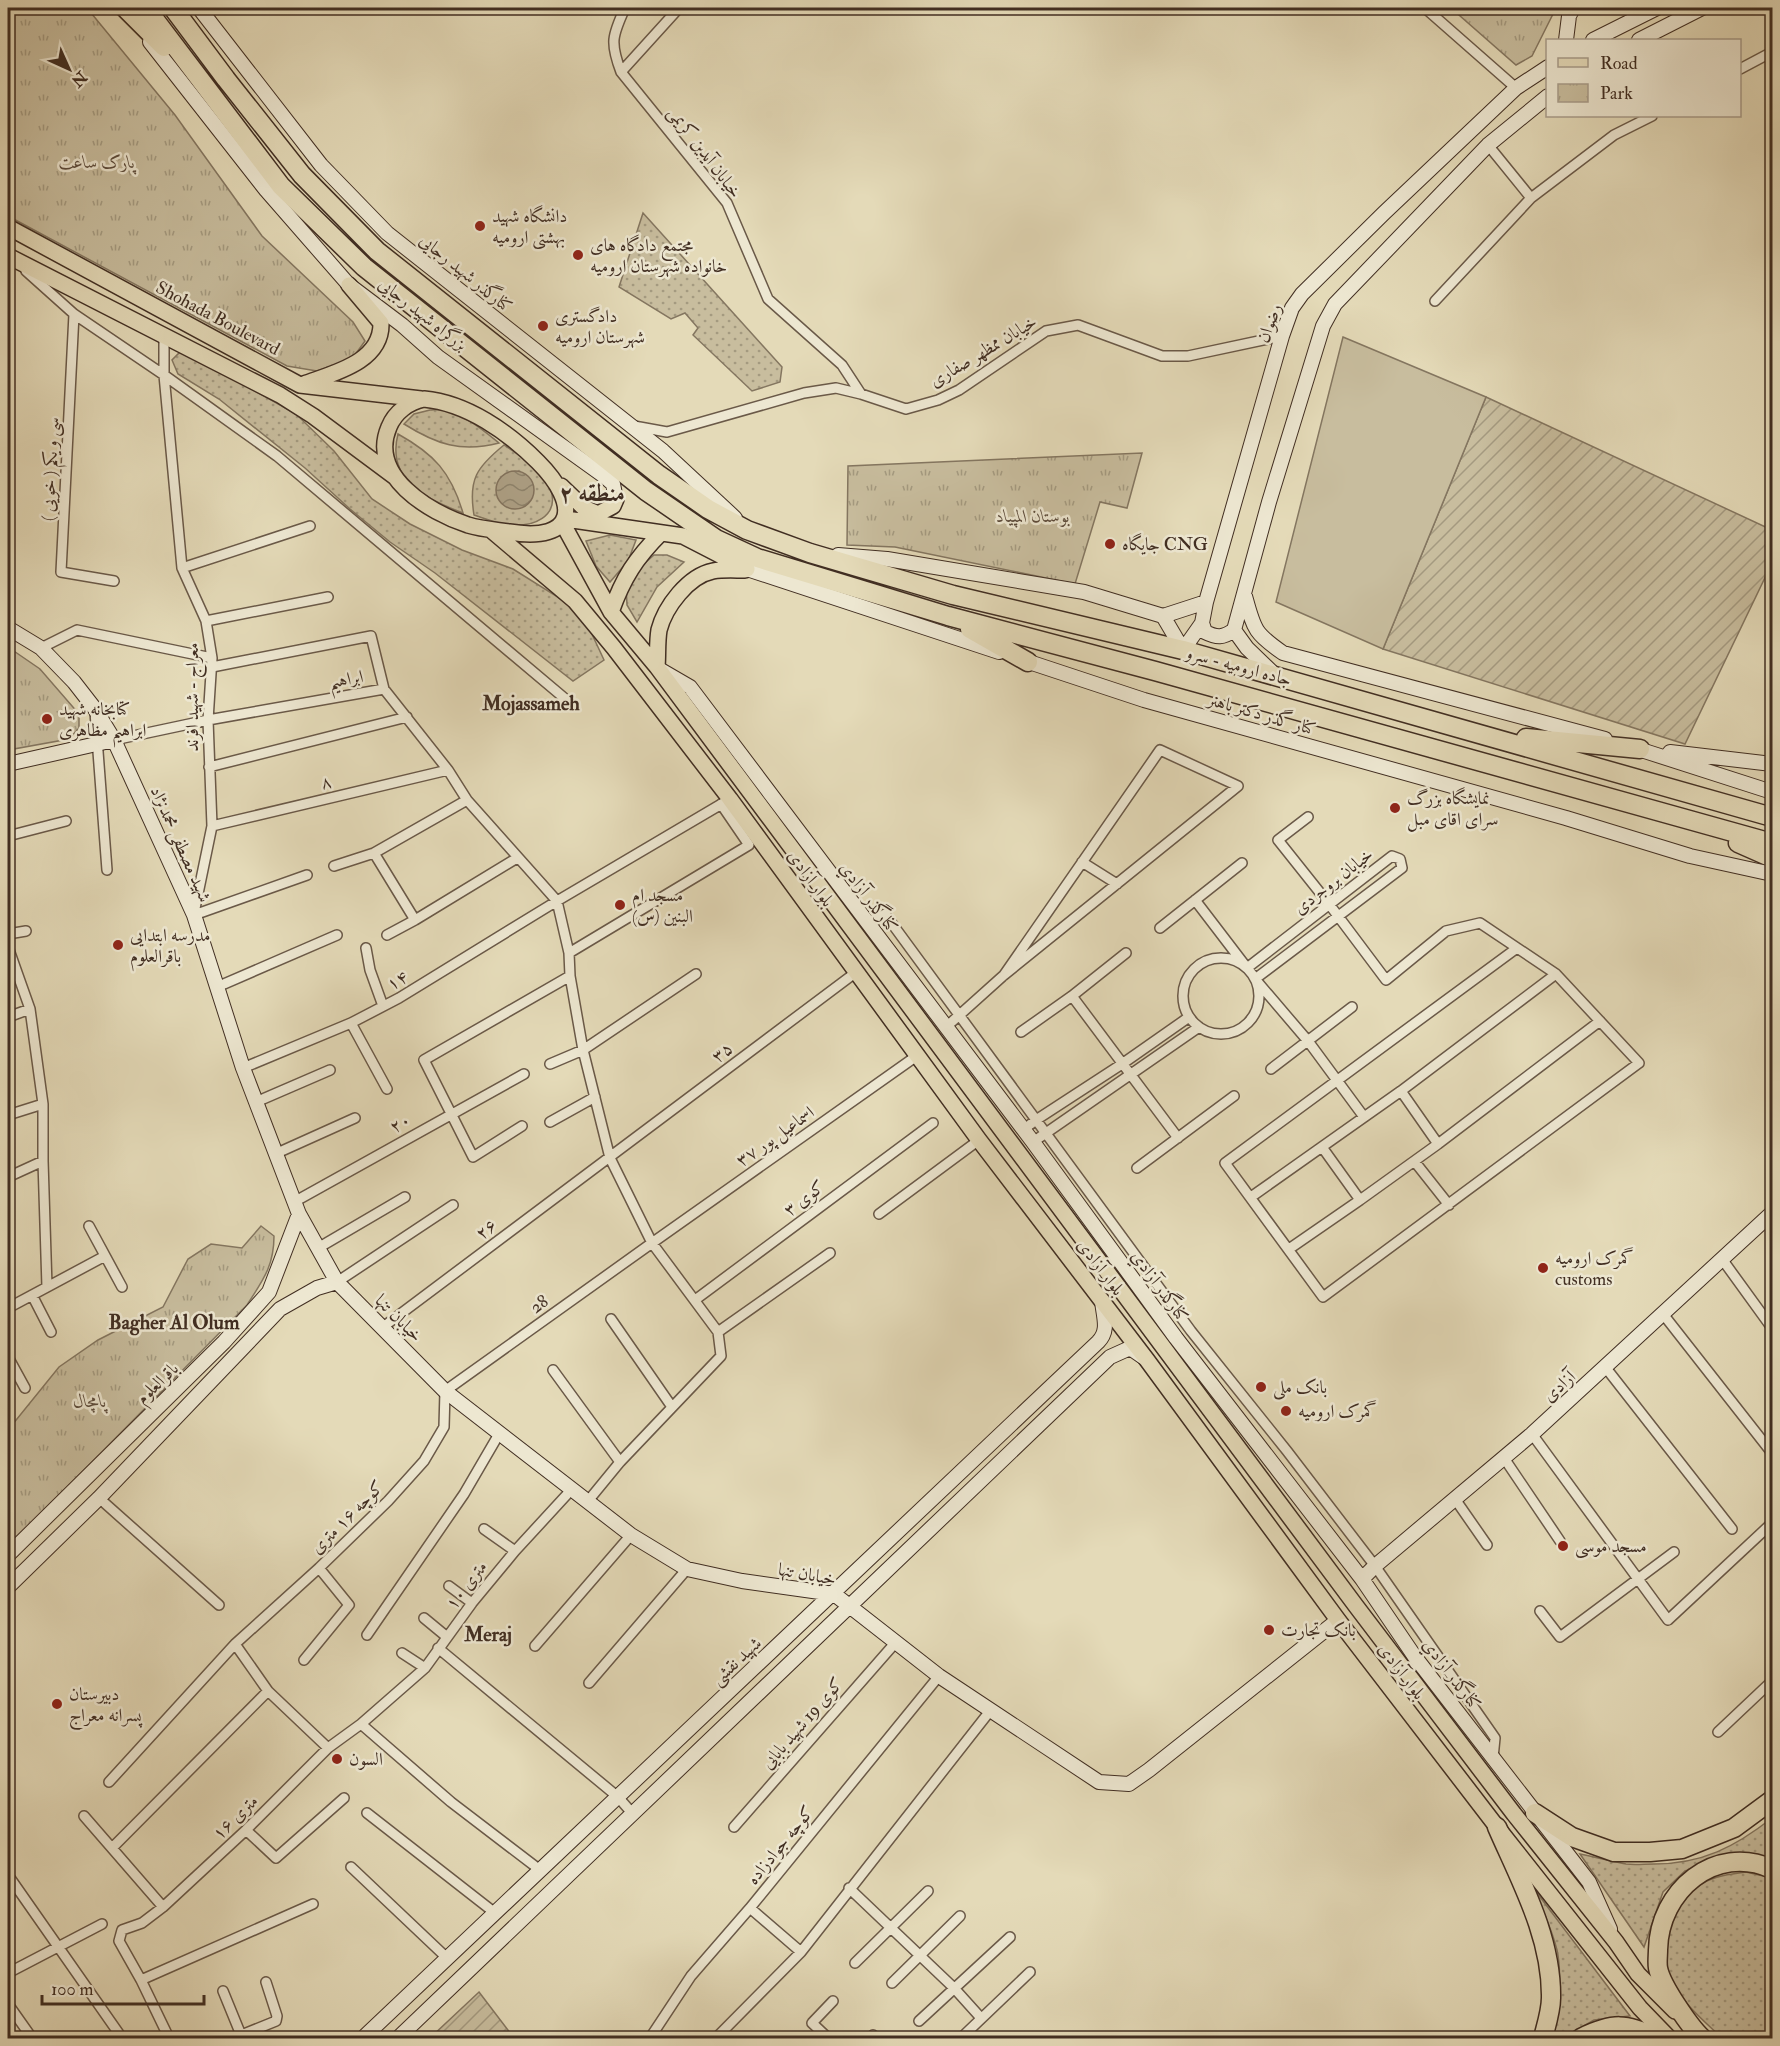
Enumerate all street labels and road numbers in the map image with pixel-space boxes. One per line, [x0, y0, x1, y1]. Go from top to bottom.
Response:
street label: خیابان آیدین کریمی [663, 102, 747, 203]
street label: کنارگذر شهید رجایی [414, 227, 518, 318]
street label: بزرگراه شهید رجایی [374, 272, 472, 356]
street label: Shohada Boulevard [152, 276, 284, 361]
street label: رضوان [1252, 300, 1287, 346]
street label: خیابان ممظهر صفاری [925, 310, 1041, 393]
street label: سی و یکم ( خویی ) [36, 417, 70, 522]
street label: جاده ارومیه - سرو [1182, 641, 1294, 692]
street label: معراج - شهید افرند [181, 643, 208, 752]
street label: ابراهیم [327, 665, 366, 700]
street label: کنار گذر دکتر باهنر [1203, 686, 1319, 741]
street label: ۸ [318, 770, 334, 795]
street label: شهید مصطفی محمدنژاد [144, 783, 216, 906]
street label: خیابان بروجردی [1289, 843, 1378, 920]
street label: بلوار آزادی [782, 845, 839, 912]
street label: کنارگذر آزادي [832, 856, 904, 939]
street label: ۱۴ [382, 965, 412, 996]
street label: ۳۵ [707, 1037, 738, 1068]
street label: اسماعیل پور ۳۷ [732, 1101, 820, 1173]
street label: ۲۰ [385, 1108, 415, 1139]
street label: کوی ۳ [779, 1175, 830, 1221]
street label: ۲۶ [471, 1214, 502, 1245]
street label: بلوار آزادی [1072, 1234, 1129, 1300]
street label: کنارگذر آزادي [1123, 1245, 1195, 1329]
street label: خیابان تنها [370, 1290, 427, 1347]
street label: 28 [525, 1290, 553, 1319]
street label: باقرالعلوم [131, 1357, 187, 1412]
street label: آزادی [1538, 1364, 1582, 1407]
street label: کوچه ۱۶ متری [306, 1476, 390, 1560]
street label: ۱۰ متری [440, 1556, 493, 1614]
street label: خیابان تنها [776, 1558, 838, 1591]
street label: شهید نقشی [706, 1632, 767, 1691]
street label: کنارگذر آزادي [1415, 1633, 1487, 1716]
street label: بلوار آزادی [1373, 1638, 1430, 1704]
street label: کوی 19 شهید بابایی [756, 1673, 849, 1774]
street label: ۱۶ متری [207, 1790, 263, 1845]
street label: کوچه جوادزاده [741, 1801, 820, 1890]

